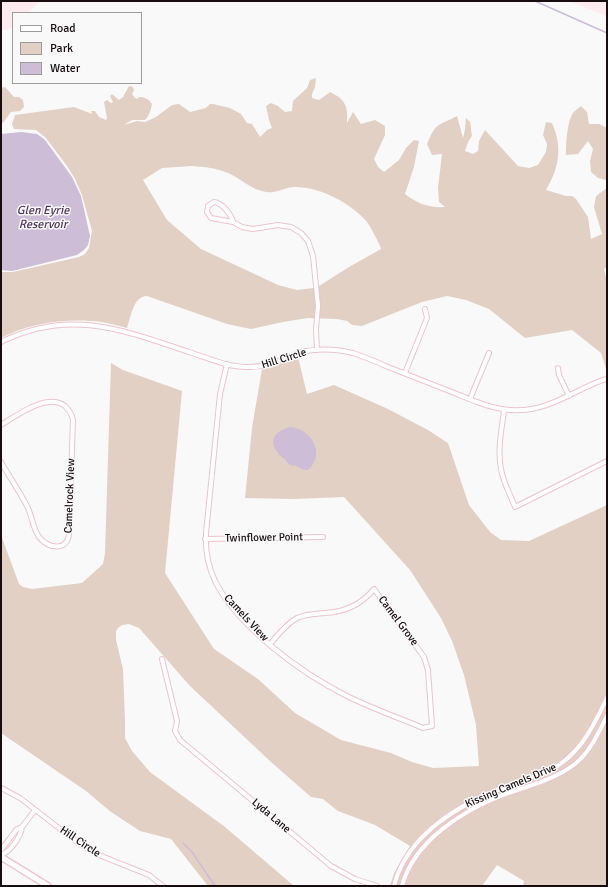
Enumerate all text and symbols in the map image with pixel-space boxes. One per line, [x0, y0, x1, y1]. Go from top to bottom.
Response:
legend [12, 12, 142, 84]
text: Road [50, 21, 76, 36]
text: Park [50, 41, 73, 56]
text: Water [50, 61, 80, 76]
water label: Glen Eyrie Reservoir [17, 204, 69, 232]
street label: Hill Circle [260, 346, 308, 372]
street label: Camelrock View [62, 458, 78, 534]
street label: Twinflower Point [225, 531, 303, 545]
street label: Camels View [221, 592, 271, 644]
street label: Camel Grove [375, 593, 421, 649]
street label: Kissing Camels Drive [463, 761, 559, 811]
street label: Lyda Lane [249, 796, 293, 836]
street label: Hill Circle [57, 824, 103, 860]

